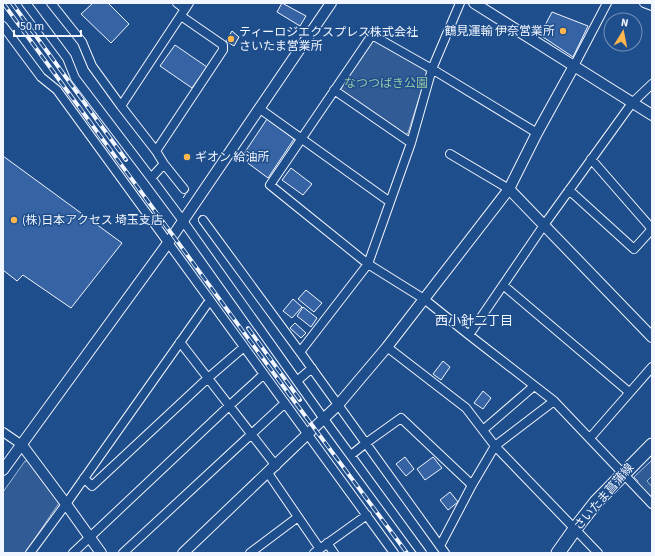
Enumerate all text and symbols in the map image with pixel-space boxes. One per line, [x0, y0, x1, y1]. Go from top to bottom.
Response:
scale bar [14, 12, 81, 38]
north arrow [603, 12, 643, 52]
text: N [620, 15, 630, 31]
text: 50 m [20, 18, 44, 35]
place label: 鶴見運輸 伊奈営業所 [445, 23, 555, 40]
place label: ティーロジエクスプレス株式会社 さいたま営業所 [239, 24, 418, 55]
marker: 鶴見運輸 伊奈営業所 [558, 26, 568, 36]
marker: ティーロジエクスプレス株式会社 さいたま営業所 [226, 34, 236, 44]
park label: なつつばき公園 [344, 75, 428, 92]
place label: ギオン 給油所 [195, 149, 269, 166]
marker: ギオン 給油所 [182, 152, 192, 162]
place label: (株)日本アクセス 埼玉支店 [22, 212, 163, 229]
marker: (株)日本アクセス 埼玉支店 [9, 215, 19, 225]
district label: 西小針二丁目 [435, 312, 513, 330]
street label: さいたま菖蒲線 [570, 460, 638, 534]

